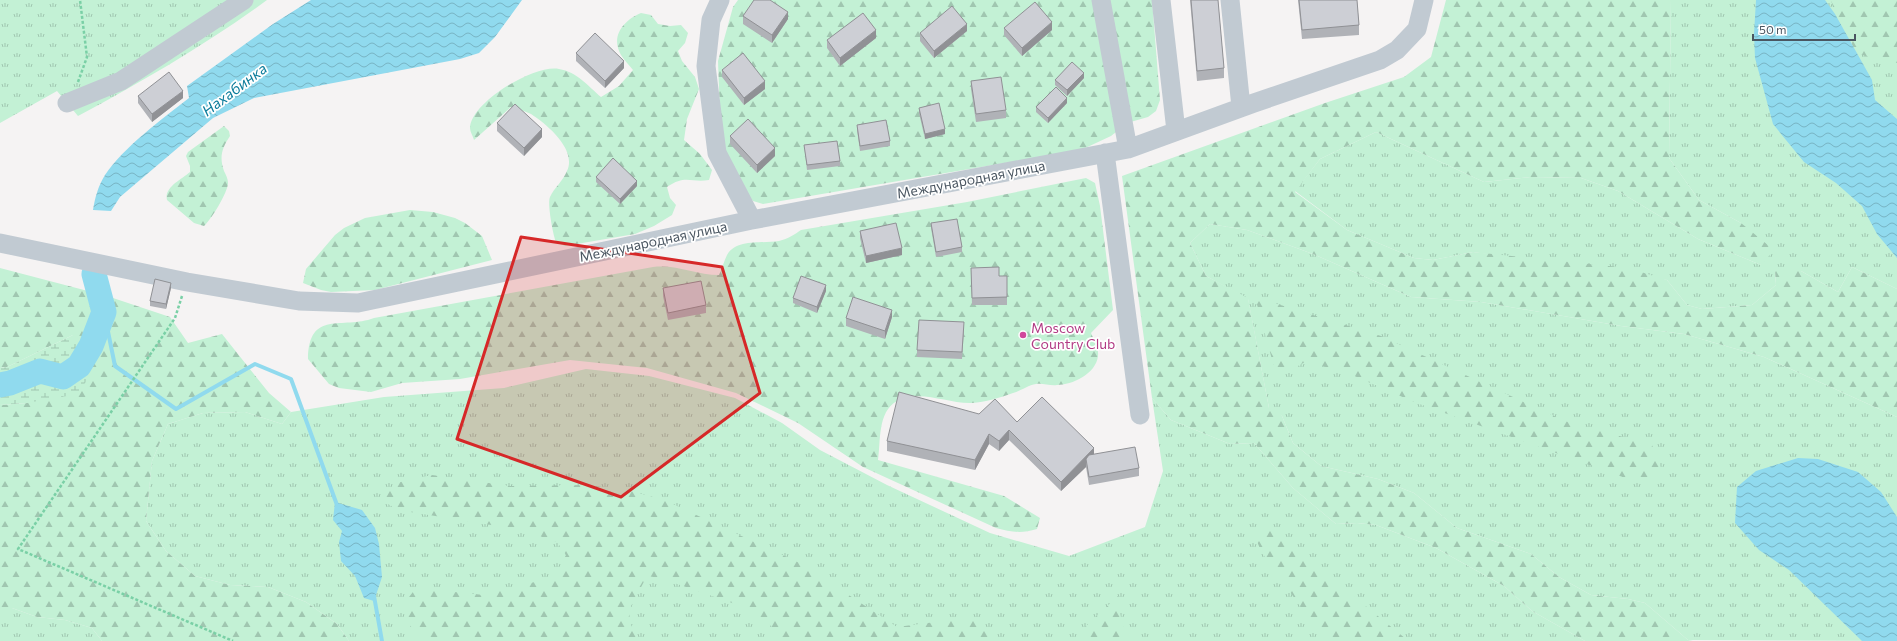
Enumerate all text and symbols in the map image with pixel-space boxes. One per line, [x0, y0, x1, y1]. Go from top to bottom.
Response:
scale bar [1753, 16, 1855, 42]
text: 50 m [1759, 22, 1787, 36]
water label: Нахабинка [198, 59, 270, 119]
street label: Международная улица [895, 156, 1047, 202]
street label: Международная улица [578, 217, 728, 265]
place label: Moscow Country Club [1031, 319, 1115, 352]
marker: Moscow Country Club [1018, 330, 1028, 340]

